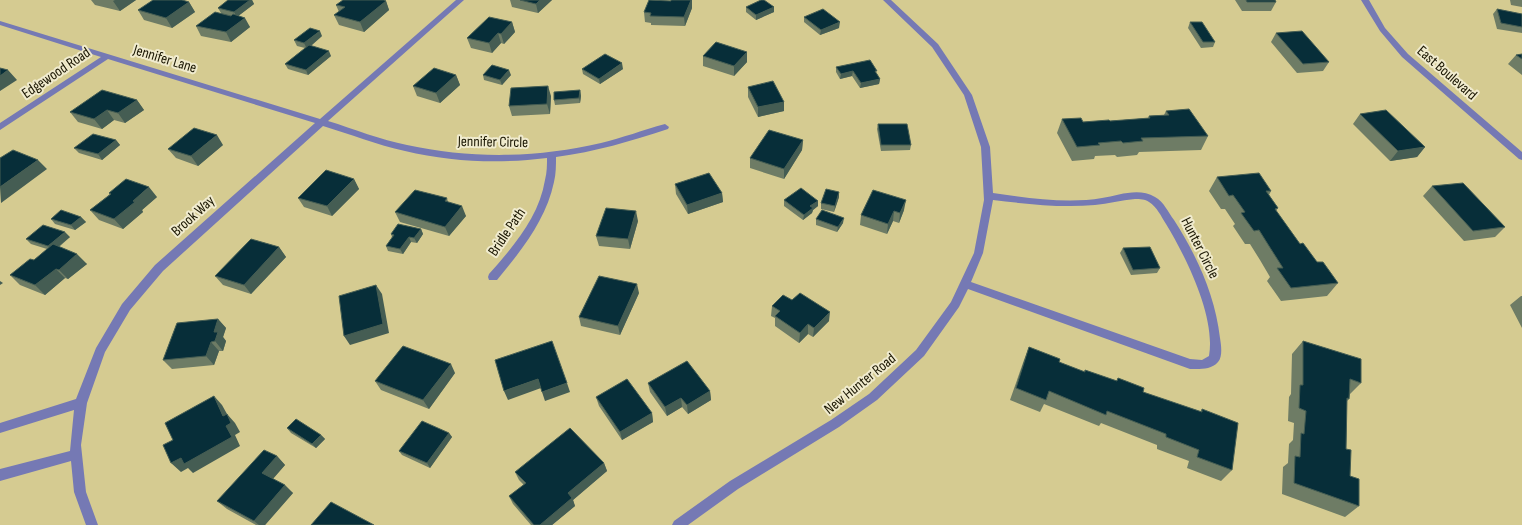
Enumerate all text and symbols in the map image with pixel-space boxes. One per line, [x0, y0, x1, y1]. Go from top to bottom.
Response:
street label: Jennifer Lane [130, 40, 199, 78]
street label: East Boulevard [1413, 42, 1481, 104]
street label: Edgewood Road [18, 43, 94, 103]
street label: Jennifer Circle [457, 132, 528, 152]
street label: Brook Way [167, 191, 219, 241]
street label: Bridle Path [484, 204, 530, 260]
street label: Hunter Circle [1176, 214, 1224, 282]
street label: New Hunter Road [820, 349, 900, 419]

